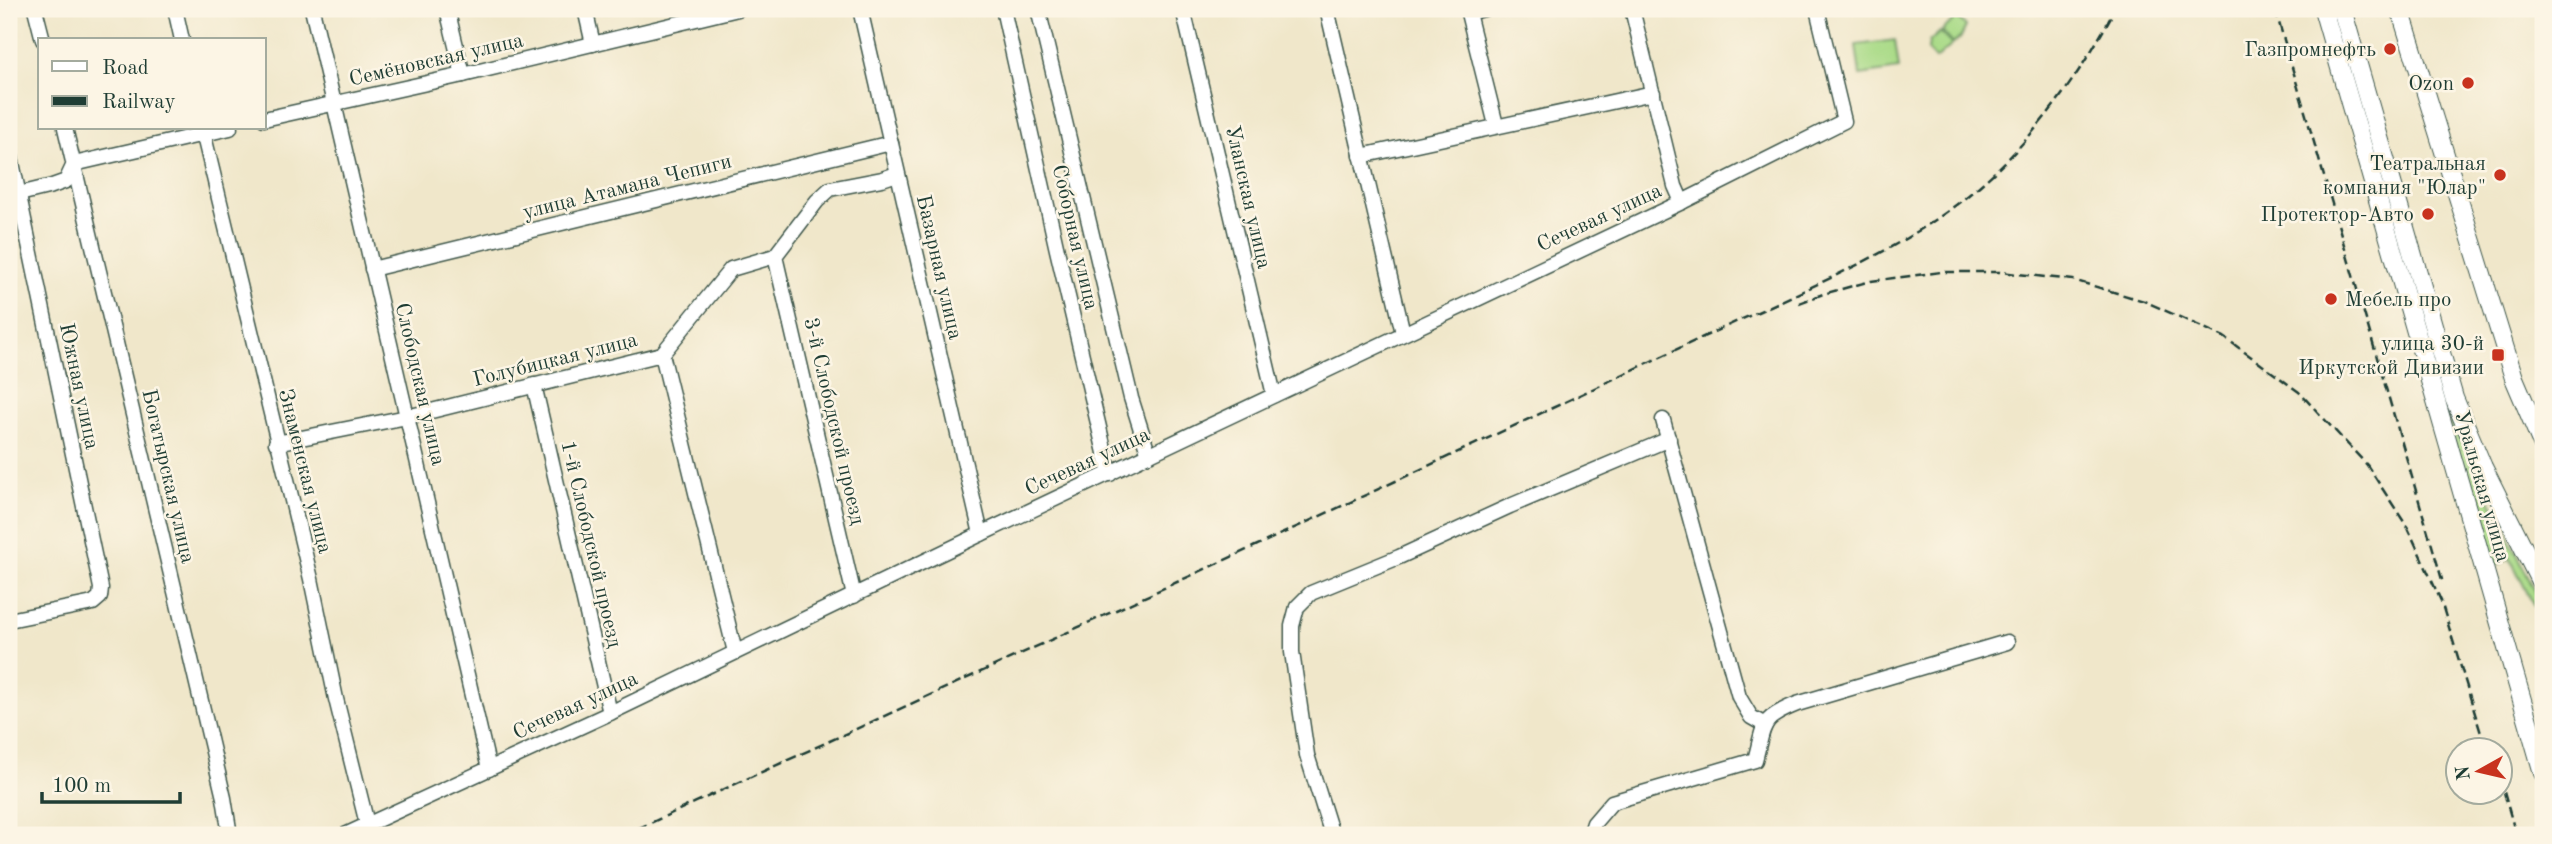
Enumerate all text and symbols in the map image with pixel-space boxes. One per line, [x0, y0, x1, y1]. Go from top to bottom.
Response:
street label: Семёновская улица [347, 30, 525, 91]
legend [38, 38, 266, 130]
place label: Газпромнефть [2244, 40, 2376, 61]
marker: Газпромнефть [2382, 41, 2398, 57]
text: Road [102, 58, 149, 79]
place label: Ozon [2408, 74, 2454, 95]
marker: Ozon [2460, 75, 2476, 91]
text: Railway [102, 92, 176, 113]
street label: Уланская улица [1221, 124, 1274, 271]
street label: улица Атамана Чепиги [521, 151, 734, 224]
place label: Театральная компания "Юлар" [2323, 154, 2486, 199]
street label: Соборная улица [1048, 163, 1101, 312]
marker: Театральная компания "Юлар" [2492, 167, 2508, 183]
street label: Сечевая улица [1534, 180, 1665, 256]
street label: Базарная улица [912, 193, 965, 342]
place label: Протектор-Авто [2261, 205, 2414, 226]
marker: Протектор-Авто [2420, 206, 2436, 222]
place label: Мебель про [2345, 290, 2451, 311]
marker: Мебель про [2323, 291, 2339, 307]
street label: Слободская улица [391, 301, 448, 468]
street label: 3-й Слободской проезд [799, 316, 868, 528]
street label: Южная улица [55, 321, 102, 451]
street label: Голубицкая улица [471, 330, 640, 391]
place label: улица 30-й Иркутской Дивизии [2298, 334, 2484, 379]
marker: улица 30-й Иркутской Дивизии [2490, 347, 2506, 363]
street label: Богатырская улица [137, 387, 198, 566]
street label: Знаменская улица [274, 387, 335, 556]
street label: Уральская улица [2450, 408, 2513, 565]
street label: Сечевая улица [1022, 424, 1153, 500]
street label: 1-й Слободской проезд [556, 439, 625, 651]
street label: Сечевая улица [510, 668, 641, 744]
north arrow [2444, 736, 2514, 806]
scale bar [42, 760, 180, 804]
text: N [2454, 764, 2475, 782]
text: 100 m [52, 776, 111, 797]

